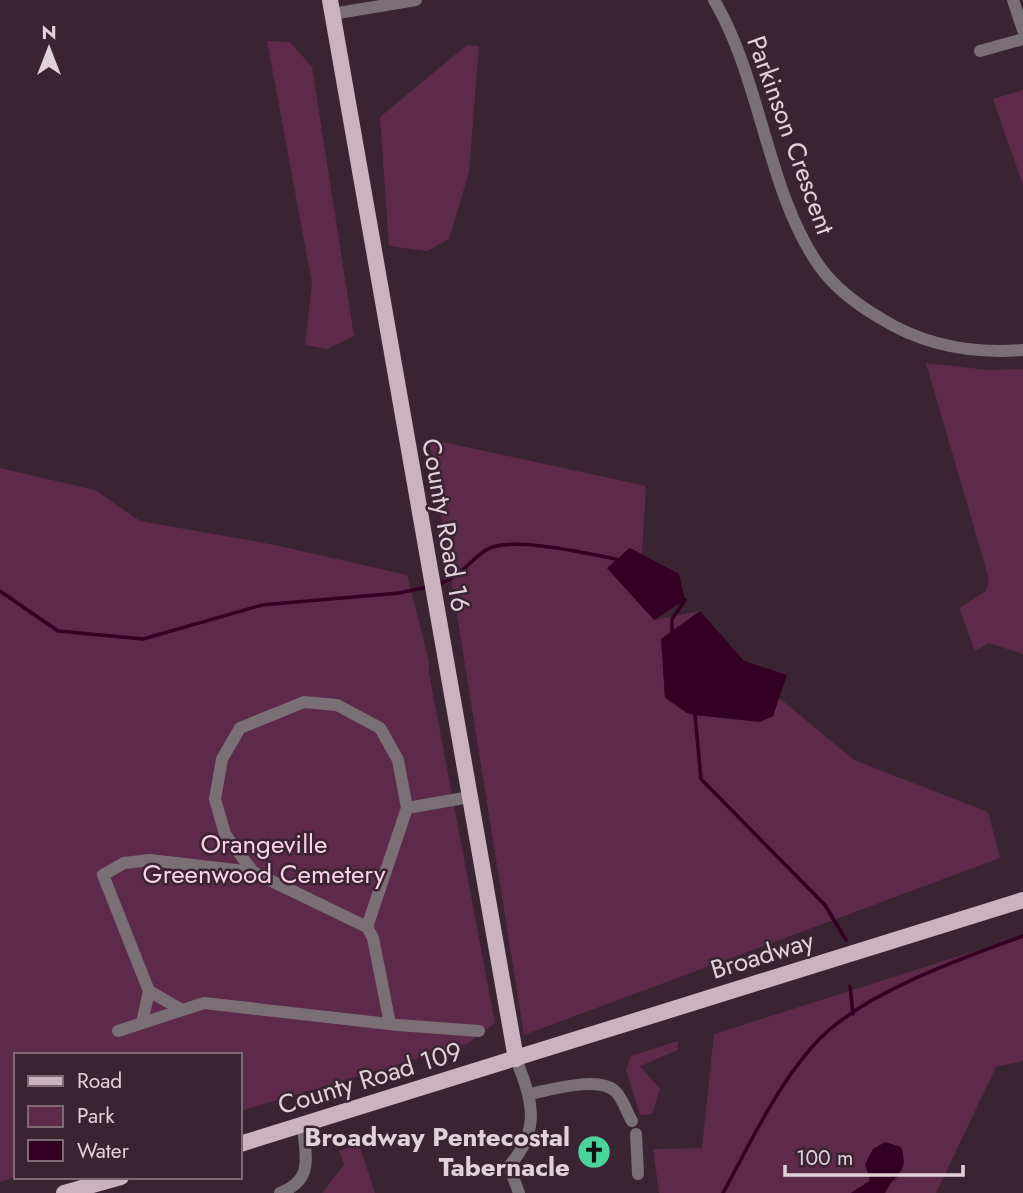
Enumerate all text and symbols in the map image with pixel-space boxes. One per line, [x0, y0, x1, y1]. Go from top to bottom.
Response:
north arrow [14, 14, 84, 84]
text: N [41, 19, 57, 46]
street label: Parkinson Crescent [737, 30, 845, 240]
street label: County Road 16 [412, 435, 480, 615]
park label: Orangeville Greenwood Cemetery [143, 825, 386, 893]
street label: Broadway [706, 921, 819, 989]
street label: County Road 109 [273, 1032, 467, 1124]
legend [14, 1053, 242, 1179]
text: Road [77, 1066, 122, 1096]
text: Park [77, 1101, 115, 1131]
place label: Broadway Pentecostal Tabernacle [304, 1118, 570, 1186]
church icon: Broadway Pentecostal Tabernacle [575, 1133, 613, 1171]
scale bar [785, 1134, 964, 1178]
text: Water [77, 1136, 130, 1166]
text: 100 m [796, 1143, 853, 1173]

